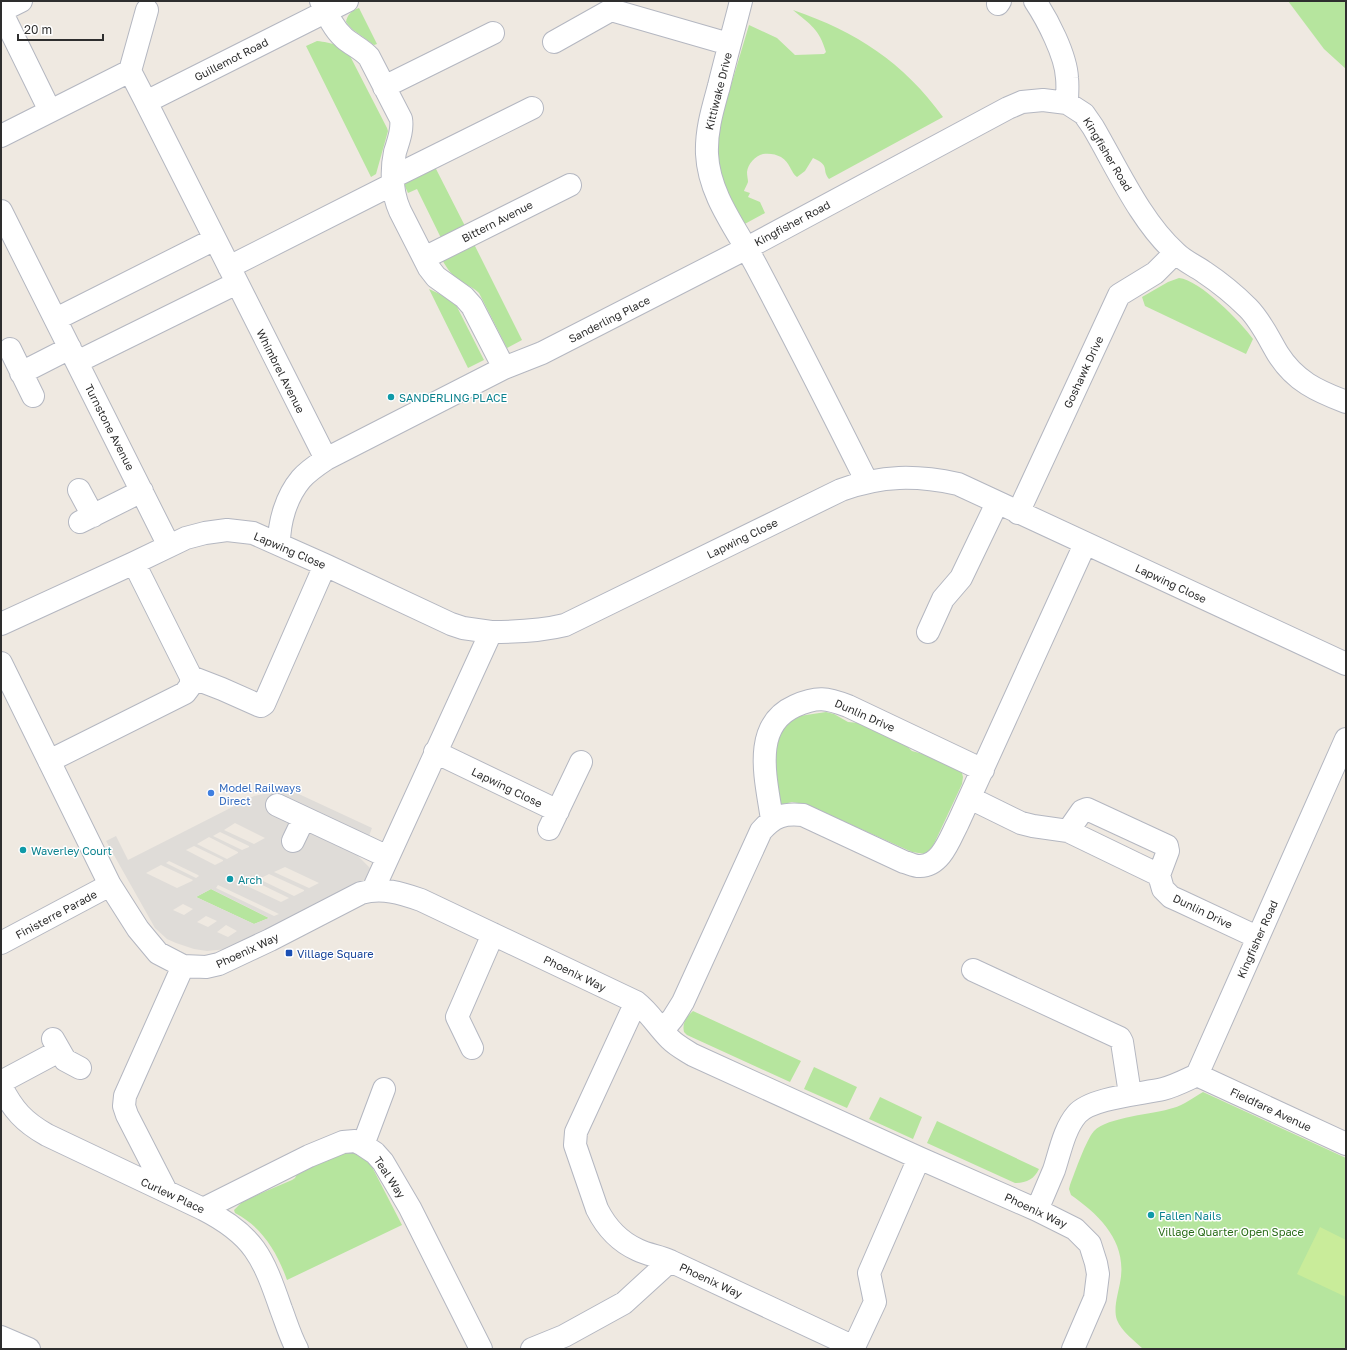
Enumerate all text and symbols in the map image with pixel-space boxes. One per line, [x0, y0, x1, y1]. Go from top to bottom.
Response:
scale bar [18, 16, 103, 42]
text: 20 m [24, 22, 52, 37]
street label: Guillemot Road [192, 35, 270, 83]
street label: Kittiwake Drive [702, 51, 734, 131]
street label: Kingfisher Road [1081, 115, 1135, 193]
street label: Bittern Avenue [459, 197, 535, 245]
street label: Kingfisher Road [752, 198, 832, 248]
street label: Sanderling Place [566, 293, 652, 345]
street label: Whimbrel Avenue [254, 327, 308, 415]
street label: Goshawk Drive [1061, 334, 1105, 410]
street label: Turnstone Avenue [83, 382, 137, 472]
place label: SANDERLING PLACE [399, 391, 508, 404]
marker: SANDERLING PLACE [386, 392, 396, 402]
street label: Lapwing Close [705, 515, 779, 561]
street label: Lapwing Close [252, 529, 328, 571]
street label: Lapwing Close [1133, 561, 1209, 605]
street label: Dunlin Drive [833, 696, 897, 734]
street label: Lapwing Close [470, 764, 544, 810]
place label: Model Railways Direct [219, 781, 301, 807]
marker: Model Railways Direct [206, 788, 216, 798]
place label: Waverley Court [31, 844, 112, 857]
marker: Waverley Court [18, 845, 28, 855]
place label: Arch [238, 873, 262, 886]
marker: Arch [225, 874, 235, 884]
street label: Finisterre Parade [13, 887, 99, 941]
street label: Dunlin Drive [1171, 891, 1235, 931]
street label: Kingfisher Road [1234, 898, 1280, 980]
street label: Phoenix Way [214, 930, 280, 970]
place label: Village Square [297, 947, 374, 960]
marker: Village Square [284, 948, 294, 958]
street label: Phoenix Way [542, 952, 608, 994]
street label: Fieldfare Avenue [1228, 1084, 1314, 1134]
street label: Teal Way [372, 1154, 408, 1200]
street label: Curlew Place [139, 1175, 207, 1215]
street label: Phoenix Way [1003, 1190, 1069, 1230]
place label: Fallen Nails [1159, 1209, 1221, 1222]
marker: Fallen Nails [1146, 1210, 1156, 1220]
park label: Village Quarter Open Space [1158, 1225, 1304, 1238]
street label: Phoenix Way [678, 1260, 744, 1300]

